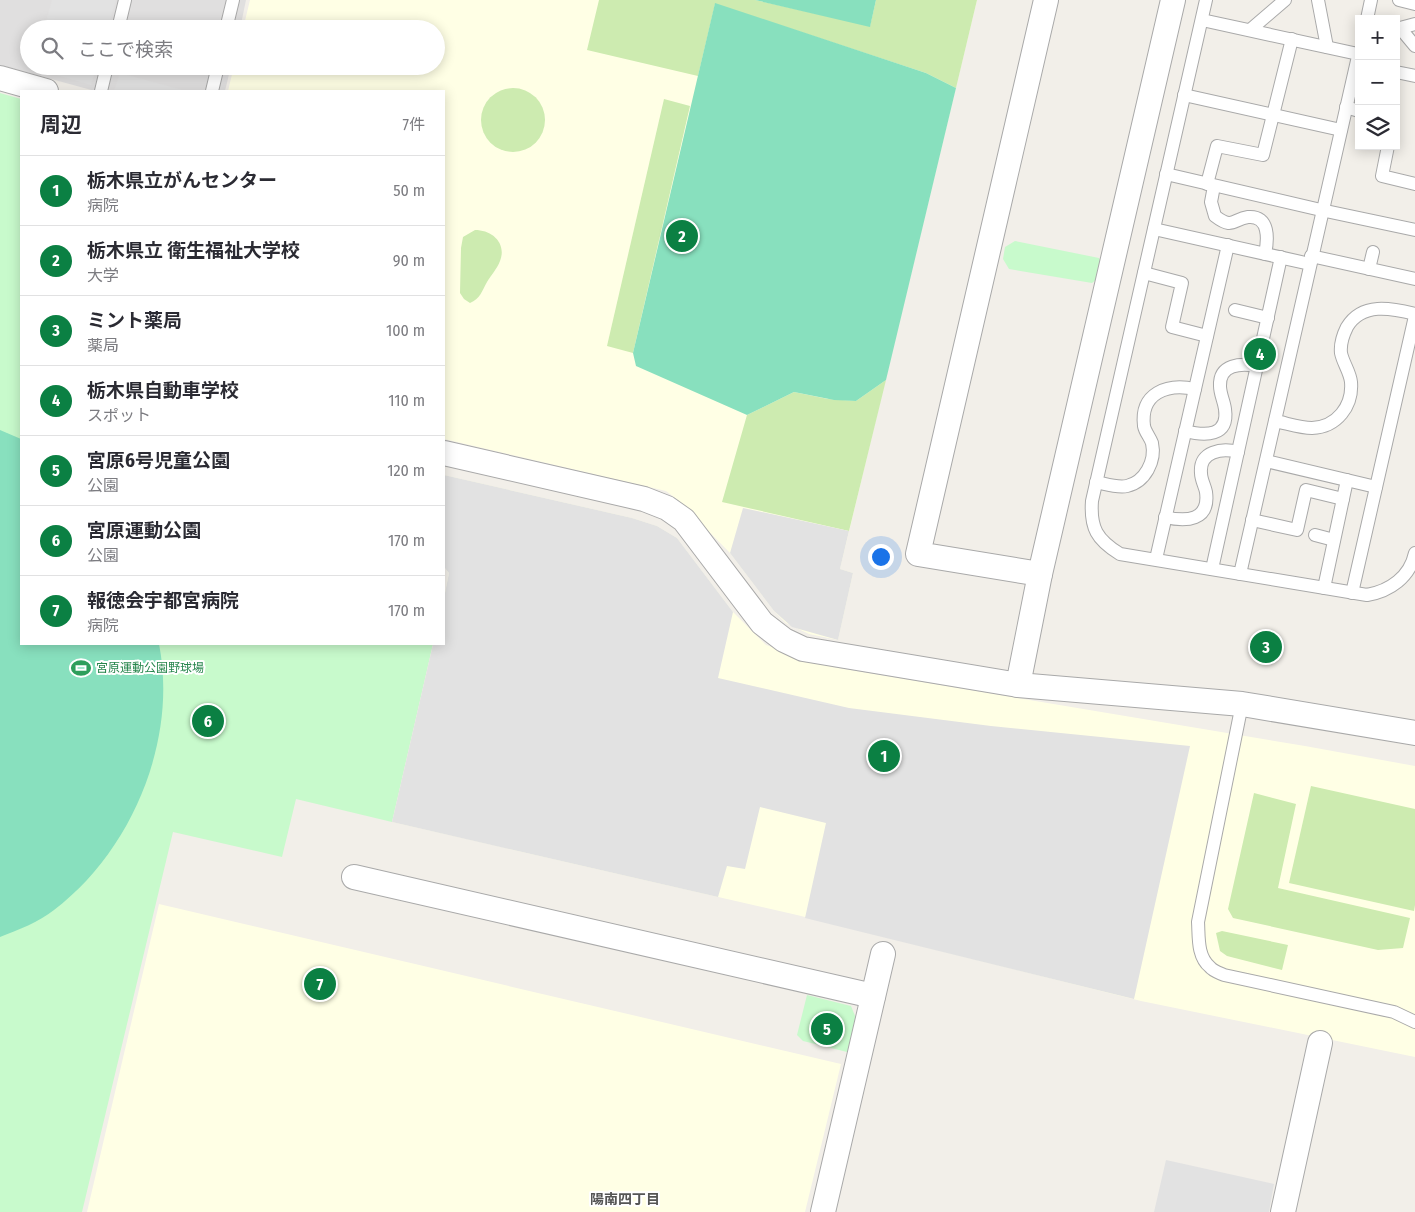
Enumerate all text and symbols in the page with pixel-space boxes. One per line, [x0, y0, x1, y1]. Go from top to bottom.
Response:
map controls [1355, 15, 1400, 150]
button: + [1355, 15, 1400, 60]
search box [20, 20, 445, 75]
icon: search [38, 34, 66, 62]
text: ここで検索 [78, 38, 173, 61]
button: − [1355, 60, 1400, 105]
button: layers [1355, 105, 1400, 150]
text: 周辺 [40, 112, 82, 138]
text: 7件 [403, 115, 425, 134]
text: 栃木県立がんセンター [87, 169, 277, 192]
text: 1 [53, 181, 59, 200]
text: 50 m [393, 181, 425, 200]
text: 病院 [87, 196, 119, 215]
pin: 2 [666, 217, 698, 255]
text: 栃木県立 衛生福祉大学校 [87, 239, 300, 262]
text: 2 [52, 251, 60, 270]
text: 90 m [393, 251, 425, 270]
text: 大学 [87, 266, 119, 285]
text: ミント薬局 [87, 309, 182, 332]
text: 3 [52, 321, 60, 340]
text: 100 m [386, 321, 425, 340]
pin: 4 [1244, 335, 1276, 373]
text: 薬局 [87, 336, 119, 355]
text: 栃木県自動車学校 [87, 379, 239, 402]
text: 4 [52, 391, 60, 410]
text: 110 m [388, 391, 425, 410]
text: スポット [87, 406, 151, 425]
text: 宮原6号児童公園 [87, 449, 230, 472]
text: 5 [52, 461, 60, 480]
text: 120 m [387, 461, 425, 480]
text: 公園 [87, 476, 119, 495]
text: 宮原運動公園 [87, 519, 201, 542]
text: 6 [52, 531, 60, 550]
text: 170 m [388, 531, 425, 550]
your location [868, 544, 894, 570]
text: 公園 [87, 546, 119, 565]
text: 報徳会宇都宮病院 [87, 589, 239, 612]
text: 7 [53, 601, 59, 620]
text: 170 m [388, 601, 425, 620]
text: 病院 [87, 616, 119, 635]
pin: 3 [1250, 628, 1282, 666]
sports icon: 宮原運動公園野球場 [70, 657, 92, 679]
place label: 宮原運動公園野球場 [96, 661, 204, 675]
pin: 6 [192, 702, 224, 740]
pin: 1 [868, 737, 900, 775]
pin: 7 [304, 965, 336, 1003]
pin: 5 [811, 1010, 843, 1048]
district label: 陽南四丁目 [590, 1191, 660, 1208]

